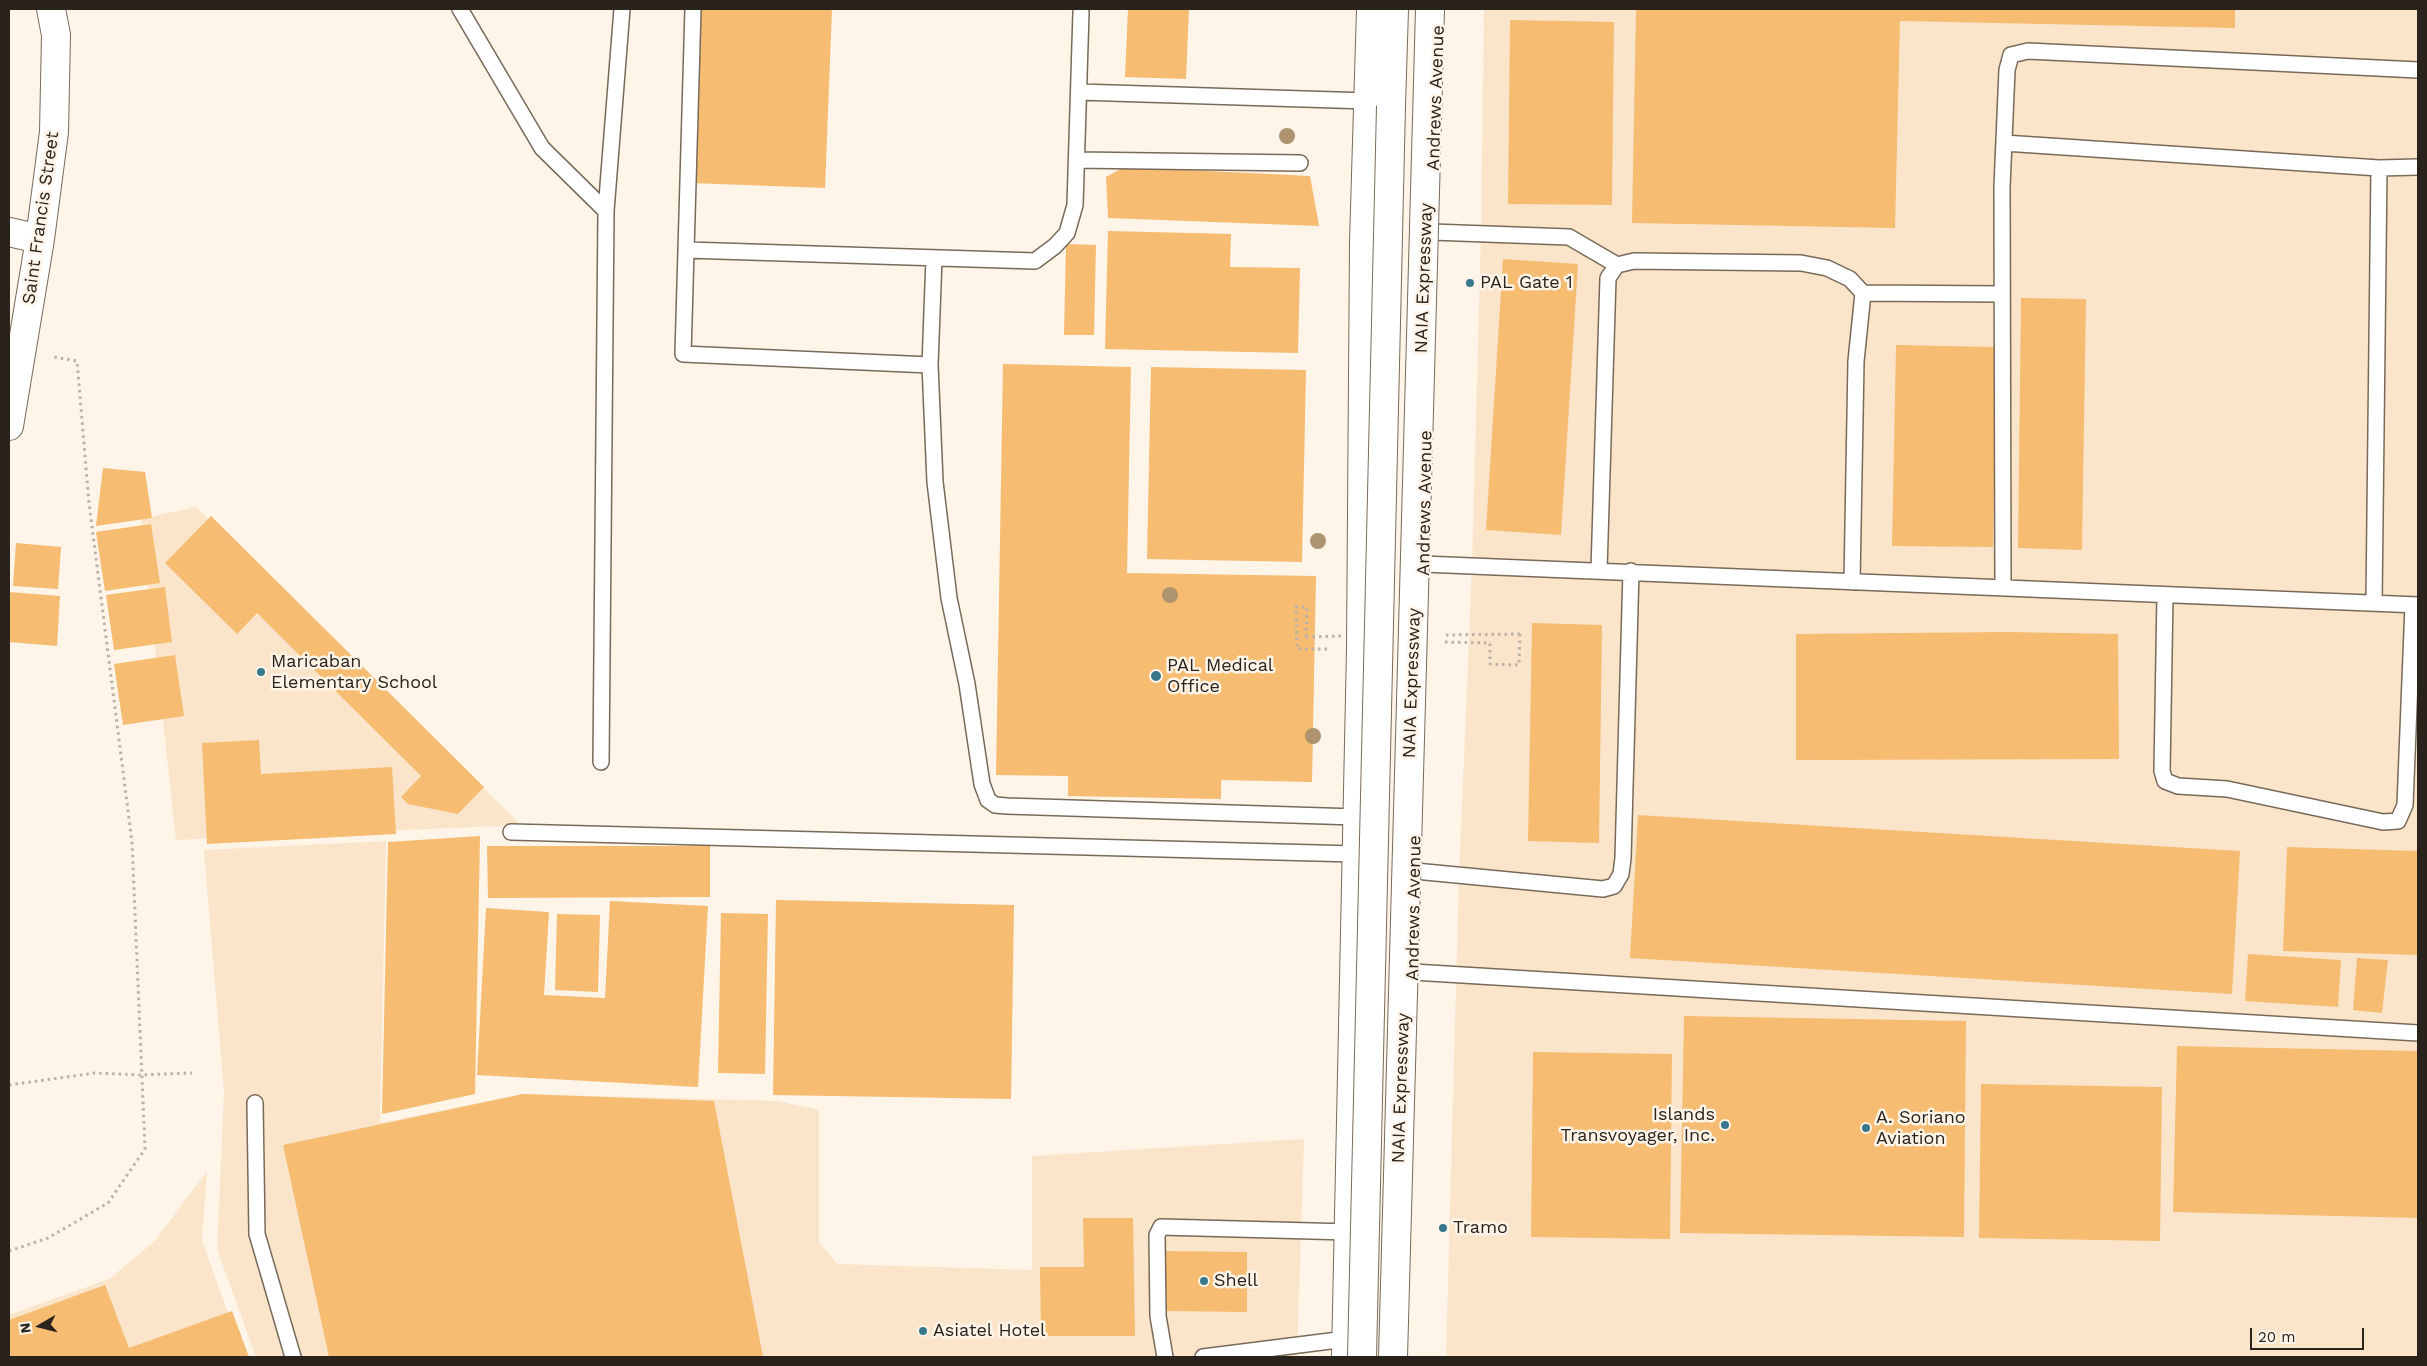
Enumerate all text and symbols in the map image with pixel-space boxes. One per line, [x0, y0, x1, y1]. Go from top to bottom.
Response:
street label: Andrews Avenue [1423, 25, 1449, 171]
street label: Saint Francis Street [18, 130, 64, 306]
street label: NAIA Expressway [1411, 202, 1437, 354]
place label: PAL Gate 1 [1480, 272, 1573, 294]
marker: PAL Gate 1 [1464, 277, 1476, 289]
street label: Andrews Avenue [1413, 430, 1437, 576]
street label: NAIA Expressway [1399, 607, 1425, 759]
place label: Maricaban Elementary School [271, 651, 437, 694]
place label: PAL Medical Office [1167, 655, 1273, 698]
marker: Maricaban Elementary School [255, 666, 267, 678]
marker: PAL Medical Office [1149, 669, 1163, 683]
street label: Andrews Avenue [1402, 835, 1426, 981]
street label: NAIA Expressway [1388, 1012, 1414, 1164]
place label: Islands Transvoyager, Inc. [1561, 1104, 1715, 1146]
place label: A. Soriano Aviation [1876, 1107, 1966, 1150]
marker: Islands Transvoyager, Inc. [1719, 1119, 1731, 1131]
marker: A. Soriano Aviation [1860, 1122, 1872, 1134]
place label: Tramo [1453, 1217, 1508, 1239]
marker: Tramo [1437, 1222, 1449, 1234]
place label: Shell [1214, 1270, 1258, 1292]
marker: Shell [1198, 1275, 1210, 1287]
north arrow [15, 1301, 65, 1351]
scale bar [2252, 1318, 2366, 1350]
place label: Asiatel Hotel [933, 1320, 1046, 1342]
text: N [17, 1322, 34, 1334]
marker: Asiatel Hotel [917, 1325, 929, 1337]
text: 20 m [2258, 1328, 2296, 1346]

